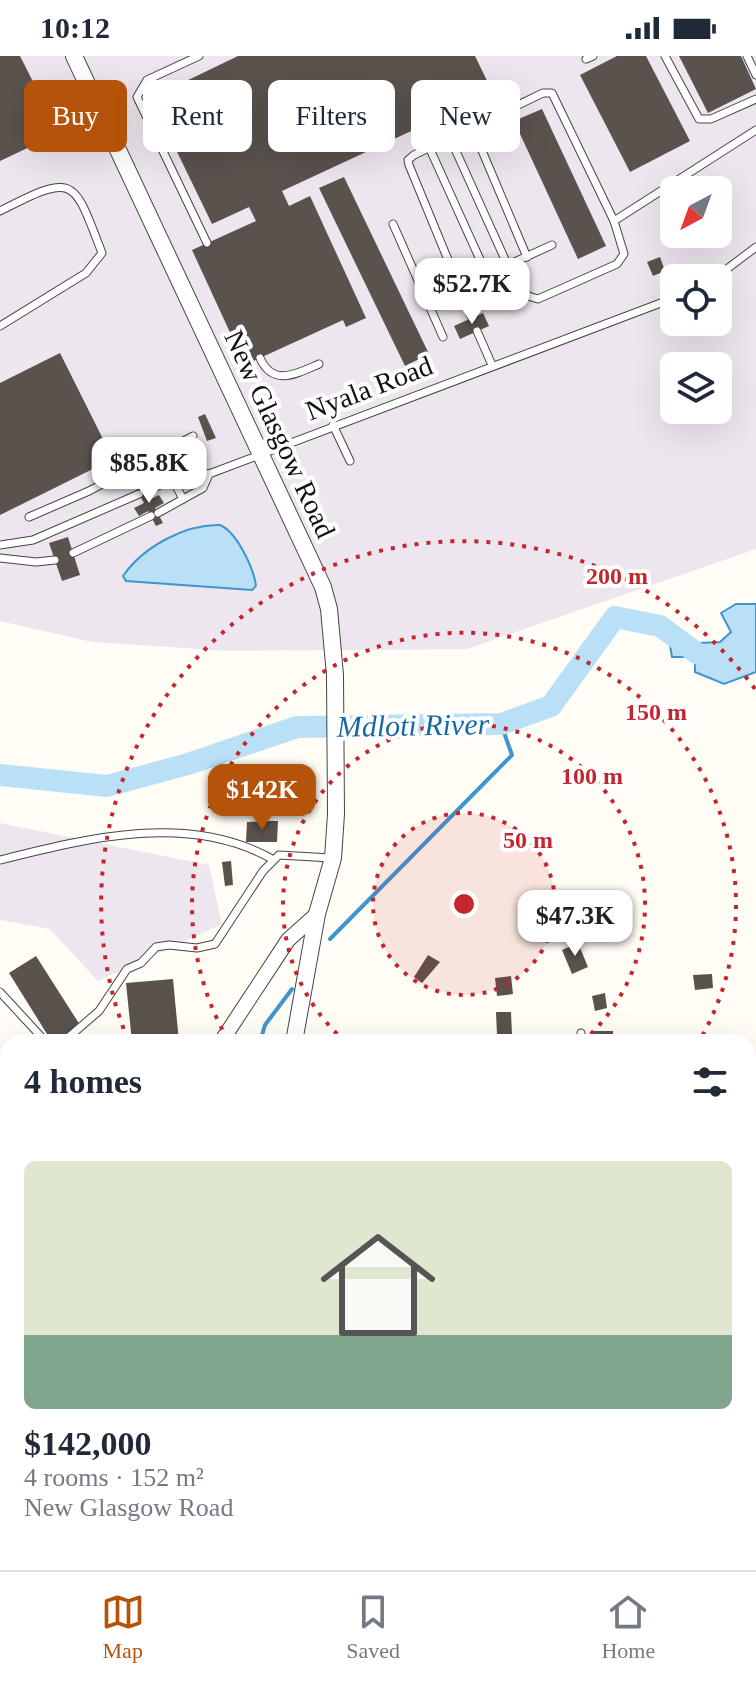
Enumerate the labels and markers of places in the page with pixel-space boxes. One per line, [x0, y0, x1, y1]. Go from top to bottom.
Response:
pin: $52.7K [407, 258, 537, 326]
pin: $85.8K [84, 437, 214, 505]
pin: $142K [206, 764, 318, 832]
centre of rings [450, 890, 478, 918]
pin: $47.3K [510, 890, 640, 958]

